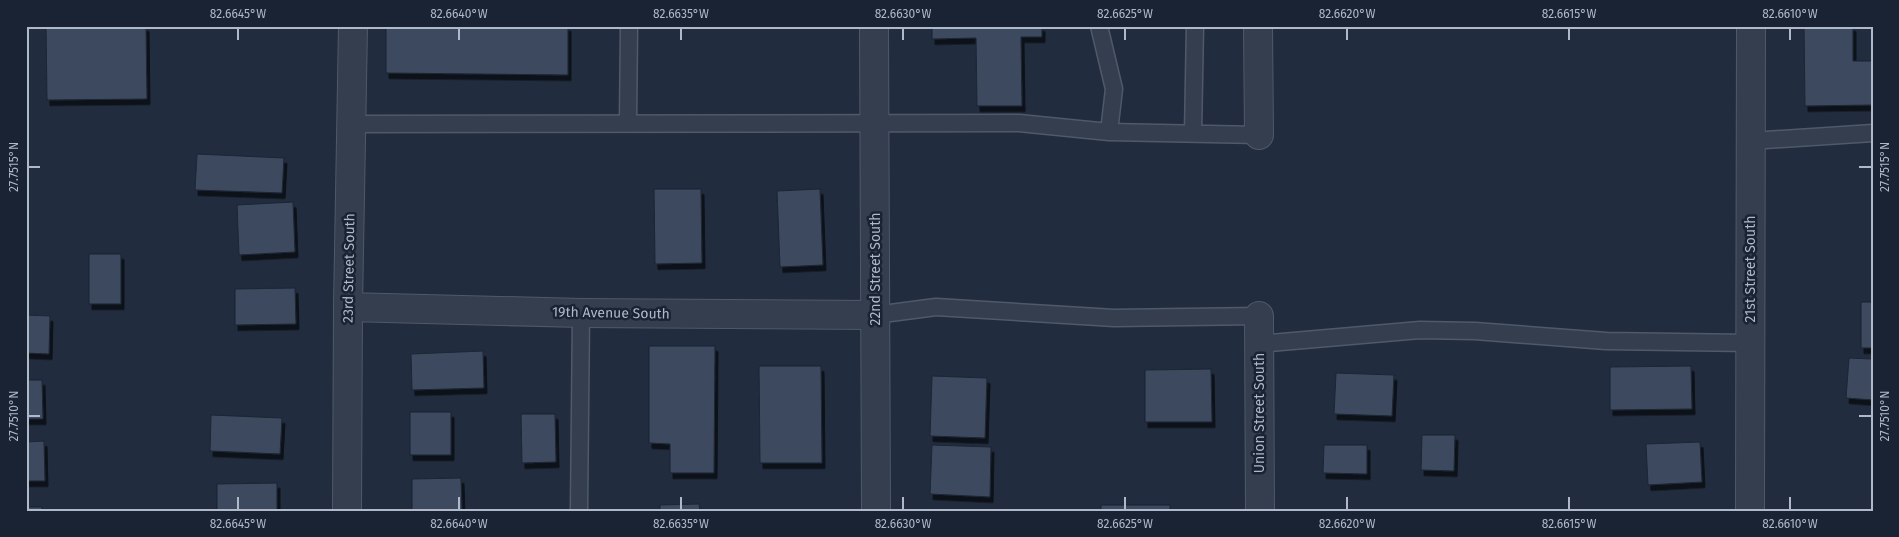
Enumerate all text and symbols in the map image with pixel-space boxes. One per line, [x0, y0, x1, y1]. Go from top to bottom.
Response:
text: 82.6645°W [210, 7, 266, 21]
text: 82.6640°W [430, 7, 488, 21]
text: 82.6635°W [653, 7, 709, 21]
text: 82.6630°W [875, 7, 931, 21]
text: 82.6625°W [1097, 7, 1153, 21]
text: 82.6620°W [1319, 7, 1375, 21]
text: 82.6615°W [1542, 7, 1596, 21]
text: 82.6610°W [1762, 7, 1818, 21]
text: 27.7515°N [7, 142, 21, 192]
text: 27.7515°N [1878, 142, 1892, 192]
street label: 22nd Street South [867, 212, 884, 326]
street label: 23rd Street South [340, 213, 358, 323]
street label: 21st Street South [1742, 216, 1759, 322]
street label: 19th Avenue South [552, 303, 670, 323]
street label: Union Street South [1251, 353, 1268, 473]
text: 27.7510°N [7, 391, 21, 441]
text: 27.7510°N [1878, 391, 1892, 441]
text: 82.6645°W [210, 517, 266, 531]
text: 82.6640°W [430, 517, 488, 531]
text: 82.6635°W [653, 517, 709, 531]
text: 82.6630°W [875, 517, 931, 531]
text: 82.6625°W [1097, 517, 1153, 531]
text: 82.6620°W [1319, 517, 1375, 531]
text: 82.6615°W [1542, 517, 1596, 531]
text: 82.6610°W [1762, 517, 1818, 531]

